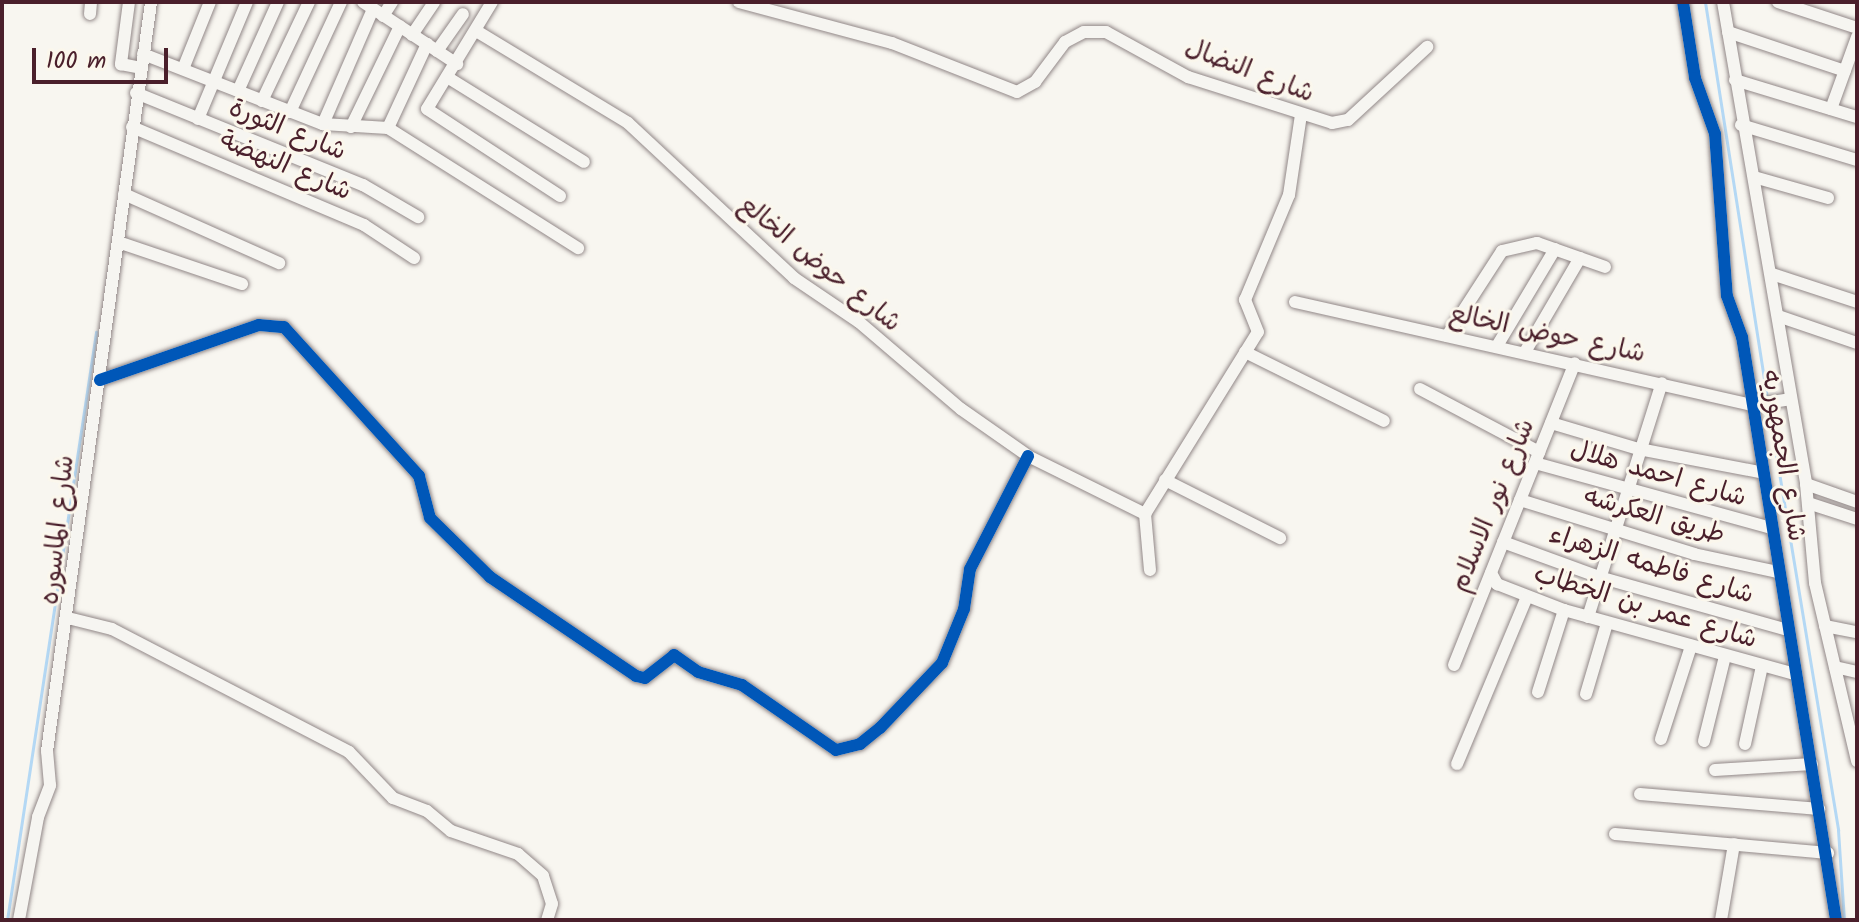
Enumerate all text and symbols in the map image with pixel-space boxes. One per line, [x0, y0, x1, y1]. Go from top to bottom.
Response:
scale bar [36, 32, 172, 82]
street label: شارع النضال [1180, 33, 1318, 111]
text: 100 m [46, 42, 106, 81]
street label: شارع الثورة [224, 93, 350, 169]
street label: شارع النهضة [215, 125, 355, 209]
street label: شارع حوض الخالع [732, 190, 906, 340]
street label: شارع حوض الخالع [1446, 299, 1648, 371]
street label: شارع الجمهوريه [1753, 368, 1811, 544]
street label: شارع نور الاسلام [1445, 415, 1543, 597]
street label: شارع احمد هلال [1566, 435, 1750, 515]
street label: شارع الماسوره [36, 454, 82, 606]
street label: طريق العكرشه [1580, 482, 1728, 552]
street label: شارع فاطمه الزهراء [1545, 520, 1757, 612]
street label: شارع عمر بن الخطاب [1530, 559, 1760, 657]

